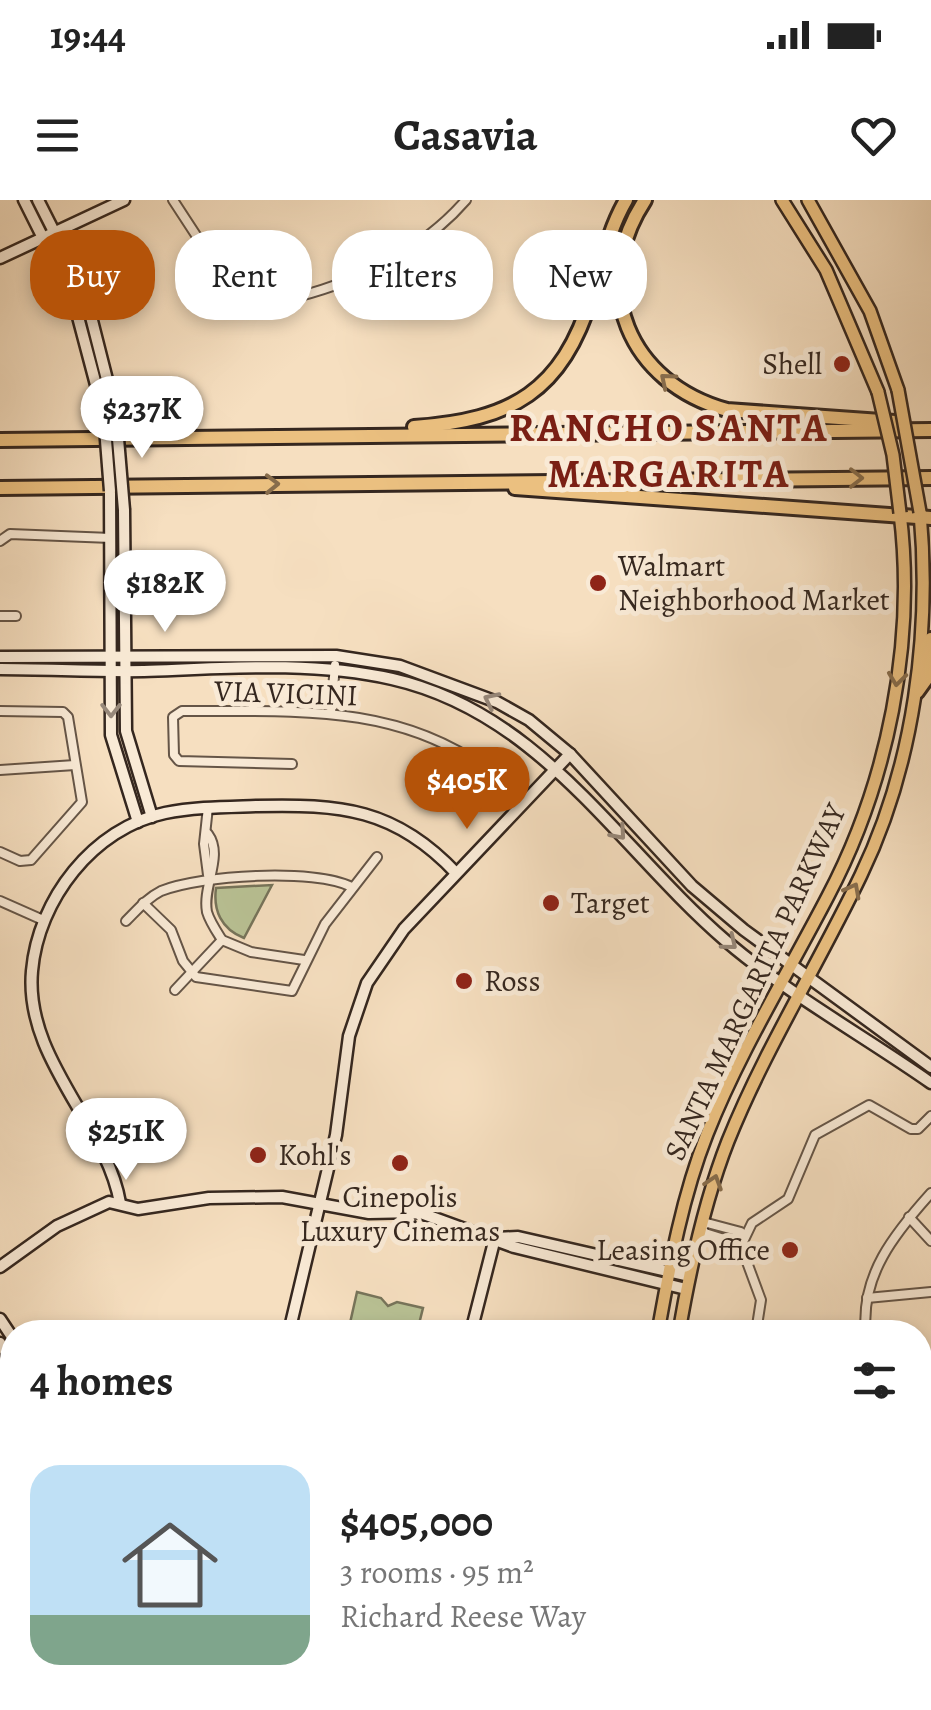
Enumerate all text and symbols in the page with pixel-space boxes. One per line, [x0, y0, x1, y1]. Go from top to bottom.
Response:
text: 19:44 [50, 9, 126, 61]
text: Casavia [393, 104, 538, 166]
icon: menu [30, 108, 85, 163]
icon: heart [846, 108, 901, 163]
chip: Buy [30, 230, 155, 320]
chip: Rent [175, 230, 312, 320]
chip: Filters [332, 230, 493, 320]
chip: New [513, 230, 647, 320]
place label: Shell [762, 344, 822, 384]
marker: Shell [831, 353, 853, 375]
one-way arrow [660, 374, 678, 392]
pin: $237K [72, 376, 212, 461]
text: $237K [103, 386, 181, 430]
district label: RANCHO SANTA MARGARITA [509, 400, 829, 501]
one-way arrow [848, 468, 864, 489]
one-way arrow [265, 473, 281, 494]
place label: Walmart Neighborhood Market [617, 546, 890, 620]
pin: $182K [95, 550, 235, 635]
text: $182K [126, 560, 204, 604]
marker: Walmart Neighborhood Market [587, 572, 609, 594]
street label: VIA VICINI [213, 670, 358, 715]
one-way arrow [887, 671, 908, 687]
one-way arrow [483, 692, 501, 712]
one-way arrow [100, 702, 122, 718]
pin: $405K [397, 747, 537, 832]
text: $405K [427, 757, 507, 801]
street label: SANTA MARGARITA PARKWAY [655, 796, 856, 1167]
one-way arrow [608, 821, 626, 840]
place label: Target [571, 883, 650, 923]
one-way arrow [841, 883, 860, 901]
marker: Target [540, 892, 562, 914]
one-way arrow [718, 931, 736, 949]
place label: Ross [484, 961, 541, 1001]
marker: Ross [453, 970, 475, 992]
pin: $251K [56, 1098, 196, 1183]
text: $251K [88, 1108, 164, 1152]
place label: Kohl's [278, 1135, 352, 1175]
marker: Kohl's [247, 1144, 269, 1166]
marker: Cinepolis Luxury Cinemas [389, 1152, 411, 1174]
one-way arrow [702, 1174, 723, 1191]
place label: Cinepolis Luxury Cinemas [300, 1177, 500, 1251]
place label: Leasing Office [596, 1230, 770, 1270]
marker: Leasing Office [779, 1239, 801, 1261]
text: 4 homes [30, 1352, 173, 1409]
icon: filters [847, 1353, 902, 1408]
text: $405,000 [340, 1493, 493, 1550]
icon: home [110, 1505, 230, 1625]
text: 3 rooms · 95 m² [340, 1550, 534, 1594]
text: Richard Reese Way [340, 1594, 586, 1638]

